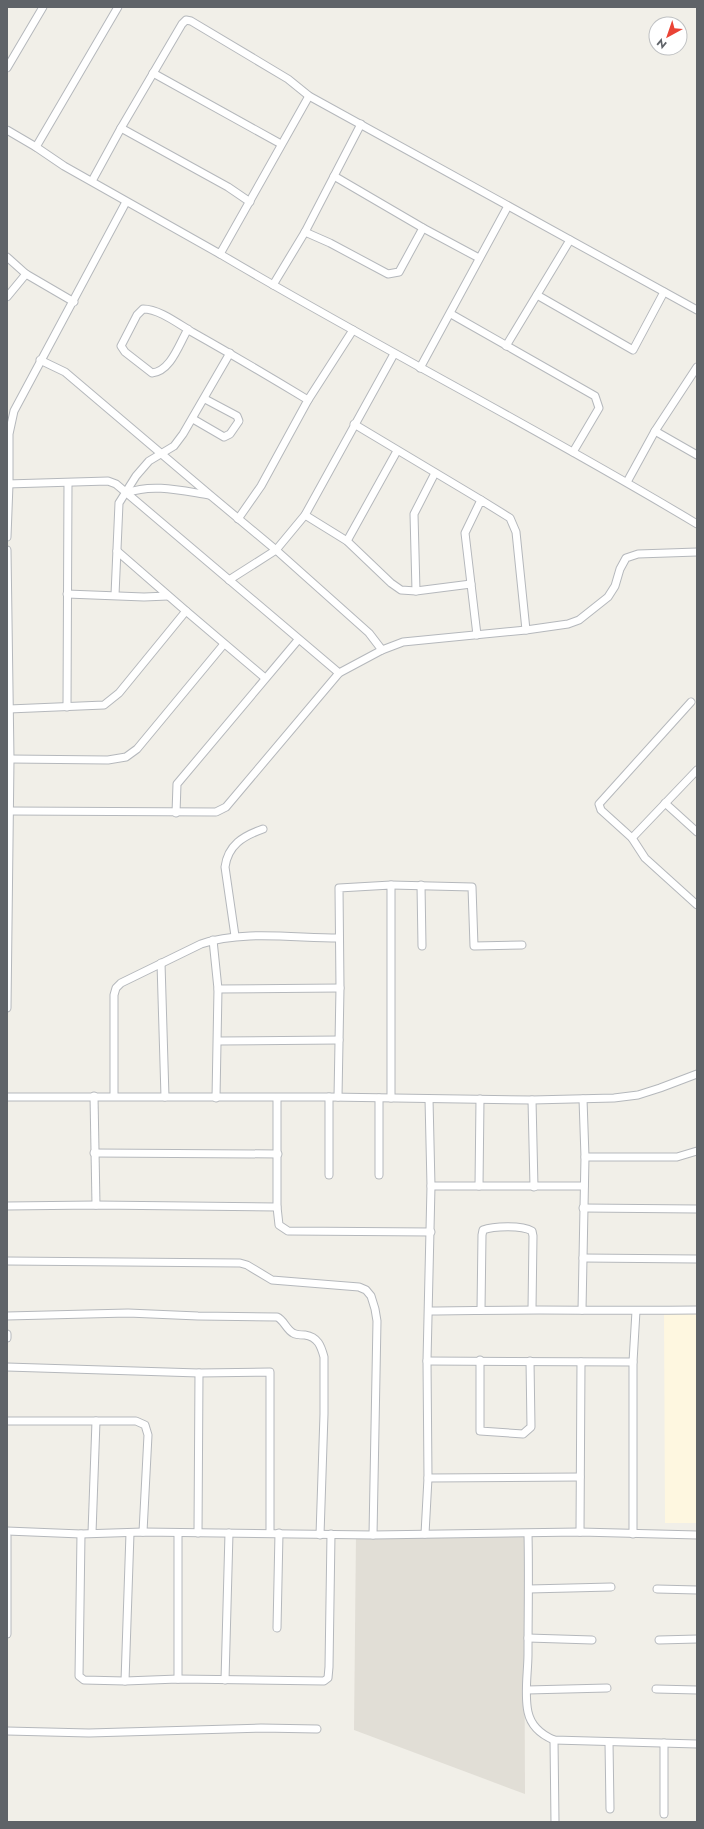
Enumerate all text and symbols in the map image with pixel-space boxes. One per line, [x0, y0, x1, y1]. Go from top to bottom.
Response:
north arrow [648, 16, 688, 56]
text: N [653, 35, 670, 53]

